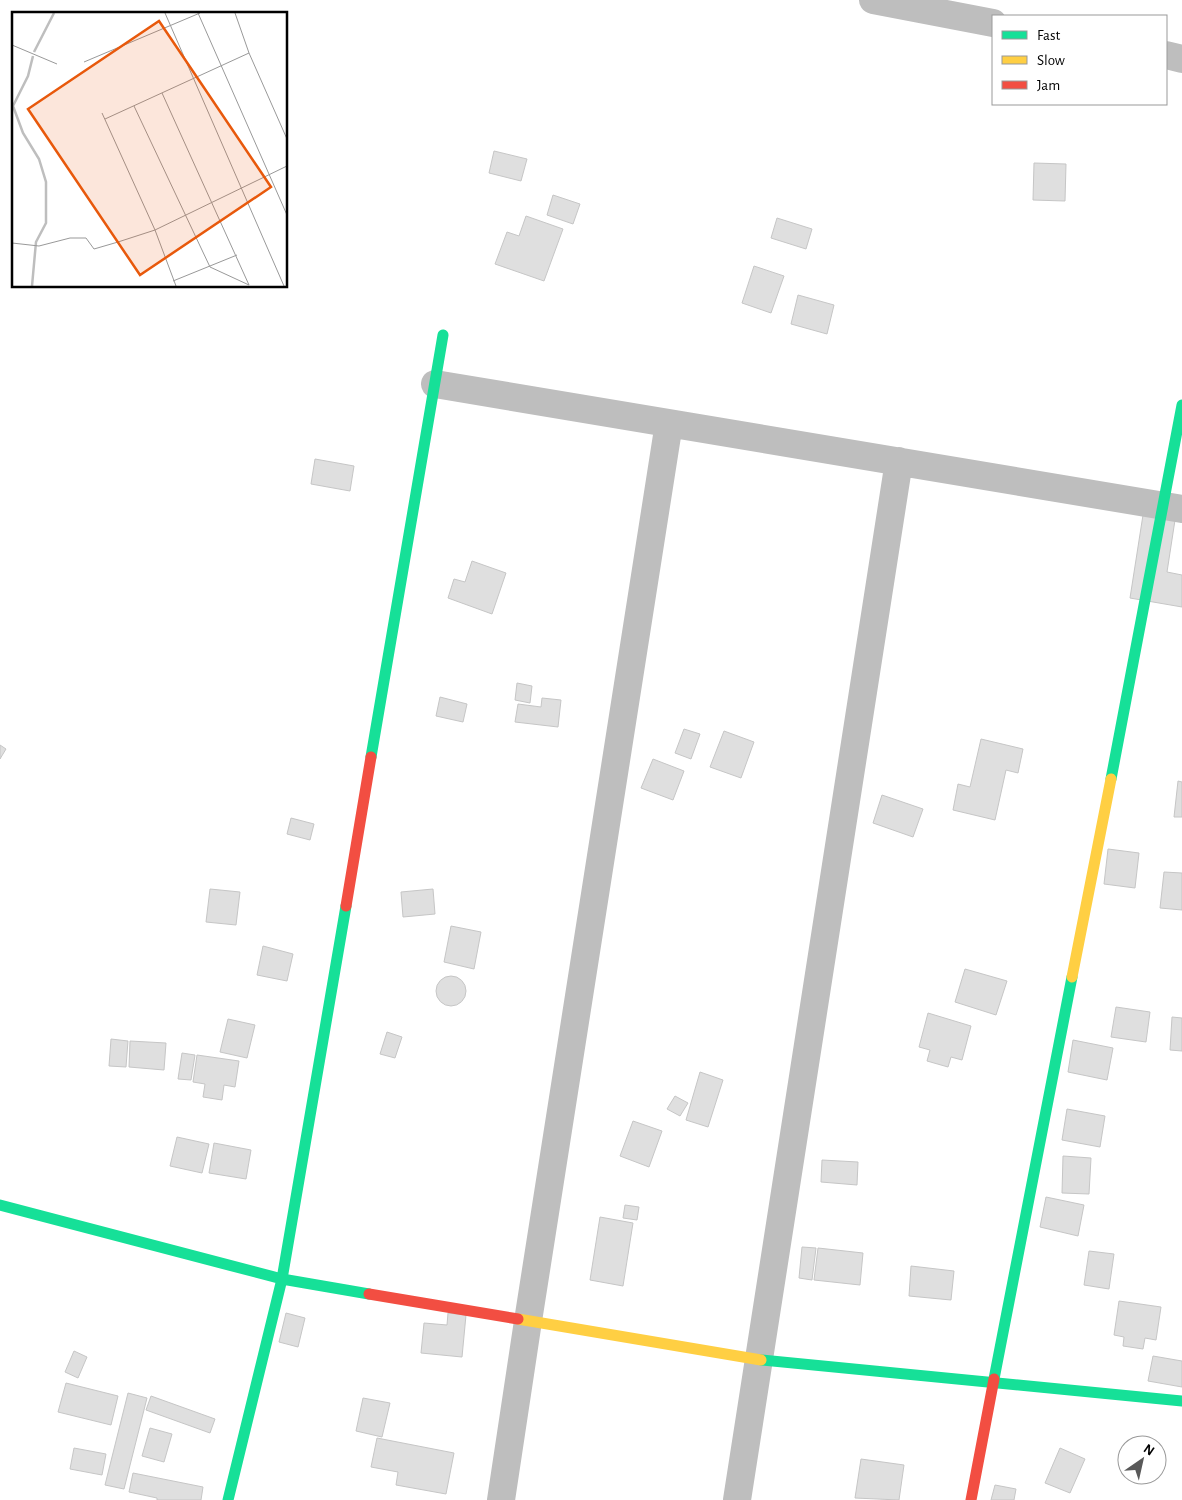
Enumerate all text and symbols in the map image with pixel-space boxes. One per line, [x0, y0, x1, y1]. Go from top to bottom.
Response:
inset map [12, 12, 288, 288]
legend [992, 15, 1167, 105]
text: Fast [1037, 28, 1061, 43]
text: Slow [1037, 53, 1065, 68]
text: Jam [1037, 78, 1060, 93]
north arrow [1117, 1435, 1167, 1485]
text: N [1141, 1442, 1157, 1459]

